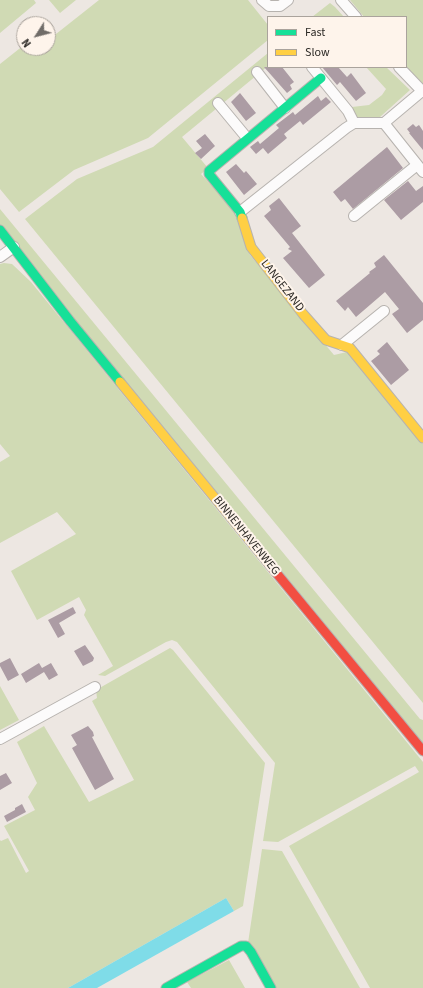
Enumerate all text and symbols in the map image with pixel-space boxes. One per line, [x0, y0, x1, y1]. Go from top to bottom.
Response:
north arrow [16, 16, 56, 56]
legend [267, 16, 407, 68]
text: Fast [305, 24, 325, 41]
text: N [18, 35, 35, 50]
text: Slow [305, 44, 330, 61]
street label: LANGEZAND [257, 257, 307, 315]
street label: BINNENHAVENWEG [210, 494, 282, 578]

